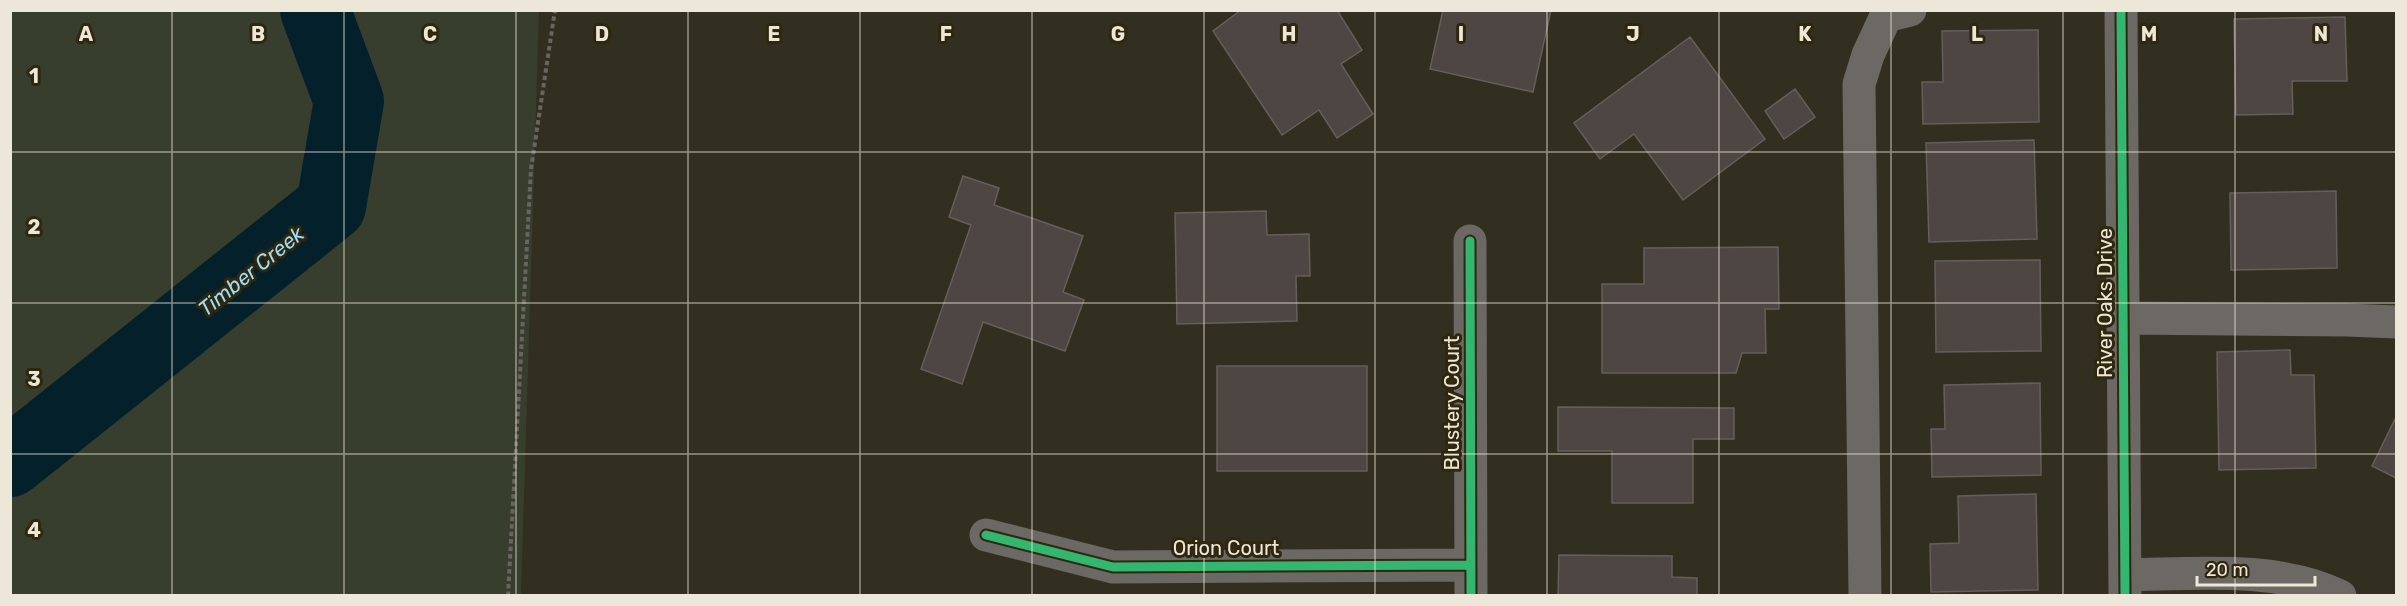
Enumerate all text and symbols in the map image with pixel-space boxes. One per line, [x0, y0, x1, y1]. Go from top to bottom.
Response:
text: A [79, 22, 94, 46]
text: B [251, 22, 265, 46]
text: C [423, 22, 437, 46]
text: D [595, 22, 609, 46]
text: E [768, 22, 780, 46]
text: F [940, 22, 952, 46]
text: G [1111, 22, 1125, 46]
text: H [1282, 22, 1296, 46]
text: I [1458, 22, 1464, 46]
text: J [1626, 22, 1640, 46]
text: K [1798, 22, 1812, 46]
text: L [1971, 22, 1983, 46]
text: M [2141, 22, 2157, 46]
text: N [2314, 22, 2328, 46]
text: 1 [29, 64, 39, 88]
text: 2 [28, 215, 41, 239]
water label: Timber Creek [193, 220, 310, 321]
street label: River Oaks Drive [2093, 228, 2117, 378]
street label: Blustery Court [1440, 335, 1464, 470]
text: 3 [27, 367, 41, 391]
text: 4 [27, 518, 41, 542]
street label: Orion Court [1173, 536, 1280, 560]
scale bar [2197, 549, 2316, 587]
text: 20 m [2206, 559, 2248, 581]

